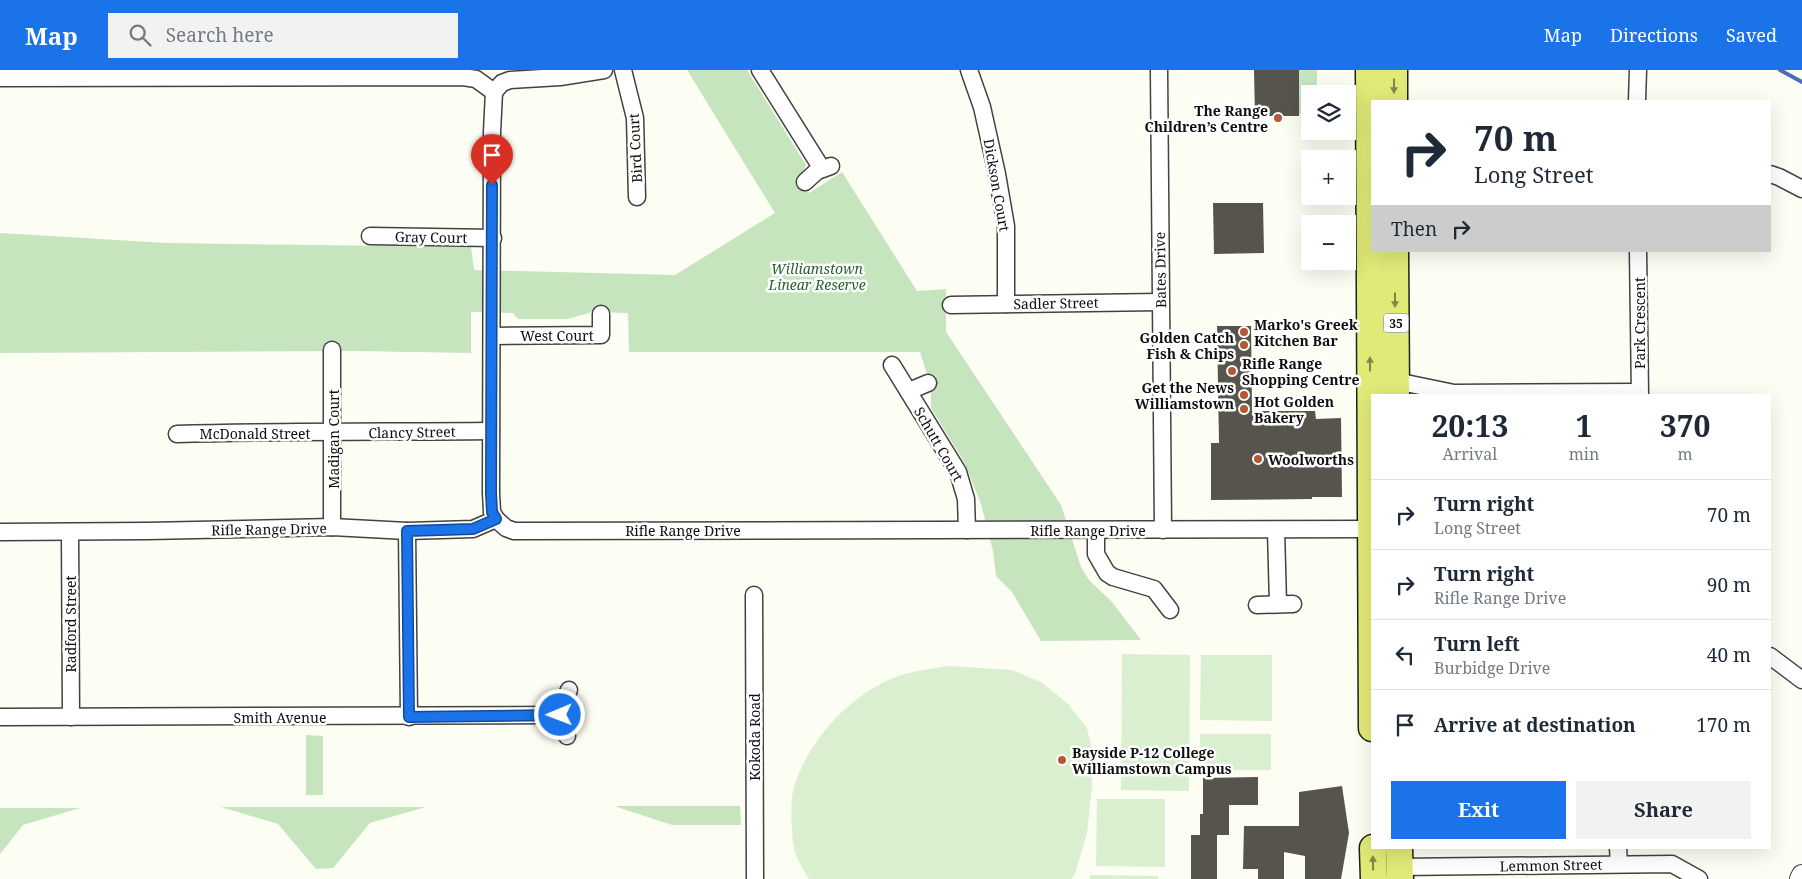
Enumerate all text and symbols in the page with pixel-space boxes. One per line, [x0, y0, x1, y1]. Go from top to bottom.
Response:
search box [108, 13, 458, 58]
text: Map [25, 19, 78, 52]
icon: search [126, 21, 154, 49]
text: Search here [166, 22, 274, 48]
text: Map [1544, 23, 1582, 47]
text: Directions [1610, 23, 1698, 47]
text: Saved [1726, 23, 1777, 47]
one-way arrow [1390, 78, 1398, 94]
map controls [1301, 85, 1356, 270]
button: layers [1301, 85, 1356, 140]
place label: The Range Children’s Centre [1144, 101, 1268, 136]
marker: The Range Children’s Centre [1272, 112, 1284, 124]
street label: Bird Court [624, 113, 646, 183]
text: 70 m [1474, 114, 1557, 161]
icon: right [1391, 120, 1456, 185]
pin [471, 134, 513, 185]
street label: Dickson Court [979, 137, 1015, 233]
icon: arrive [478, 141, 506, 169]
button: + [1301, 150, 1356, 205]
text: Long Street [1474, 159, 1594, 189]
button: − [1301, 215, 1356, 270]
icon: right [1447, 215, 1475, 243]
text: Then [1391, 216, 1437, 242]
street label: Gray Court [395, 227, 467, 247]
street label: Bates Drive [1150, 232, 1170, 308]
park label: Williamstown Linear Reserve [767, 259, 866, 294]
street label: Park Crescent [1630, 277, 1649, 369]
one-way arrow [1391, 292, 1399, 308]
street label: Sadler Street [1013, 293, 1099, 313]
road number: 35 [1384, 314, 1408, 332]
place label: Marko's Greek Kitchen Bar [1254, 315, 1358, 350]
street label: West Court [520, 326, 594, 345]
marker: Marko's Greek Kitchen Bar [1238, 326, 1250, 338]
place label: Golden Catch Fish & Chips [1139, 328, 1234, 363]
marker: Golden Catch Fish & Chips [1238, 339, 1250, 351]
place label: Rifle Range Shopping Centre [1242, 354, 1360, 389]
one-way arrow [1366, 356, 1374, 372]
marker: Rifle Range Shopping Centre [1226, 365, 1238, 377]
place label: Get the News Williamstown [1135, 378, 1234, 413]
street label: Madigan Court [324, 389, 343, 489]
marker: Get the News Williamstown [1238, 389, 1250, 401]
place label: Hot Golden Bakery [1254, 392, 1334, 427]
street label: Schutt Court [910, 403, 968, 485]
marker: Hot Golden Bakery [1238, 403, 1250, 415]
text: 20:13 [1431, 405, 1508, 446]
text: 1 [1576, 405, 1592, 446]
text: 370 [1660, 405, 1711, 446]
street label: Clancy Street [368, 422, 456, 442]
street label: McDonald Street [200, 424, 310, 443]
text: Arrival [1443, 443, 1497, 465]
text: min [1569, 443, 1599, 465]
text: m [1678, 443, 1693, 465]
place label: Woolworths [1268, 450, 1354, 469]
marker: Woolworths [1252, 453, 1264, 465]
text: Turn right [1434, 491, 1534, 517]
icon: right [1391, 501, 1419, 529]
text: 70 m [1707, 502, 1751, 528]
text: Long Street [1434, 517, 1521, 539]
street label: Rifle Range Drive [211, 518, 327, 540]
street label: Rifle Range Drive [625, 521, 741, 540]
street label: Rifle Range Drive [1030, 521, 1146, 540]
text: Turn right [1434, 561, 1534, 587]
icon: right [1391, 571, 1419, 599]
text: 90 m [1707, 572, 1751, 598]
street label: Radford Street [61, 576, 80, 672]
text: Rifle Range Drive [1434, 587, 1566, 609]
text: Turn left [1434, 631, 1520, 657]
icon: left [1391, 641, 1419, 669]
text: 40 m [1707, 642, 1751, 668]
text: Burbidge Drive [1434, 657, 1550, 679]
position arrow [533, 688, 585, 740]
street label: Kokoda Road [745, 693, 764, 781]
street label: Smith Avenue [234, 708, 326, 727]
icon: arrive [1391, 711, 1419, 739]
text: Arrive at destination [1434, 712, 1636, 738]
text: 170 m [1696, 712, 1751, 738]
place label: Bayside P-12 College Williamstown Campus [1072, 743, 1232, 778]
marker: Bayside P-12 College Williamstown Campus [1056, 754, 1068, 766]
button: Exit [1391, 781, 1566, 839]
button: Share [1576, 781, 1751, 839]
one-way arrow [1369, 855, 1377, 871]
street label: Lemmon Street [1500, 855, 1602, 875]

